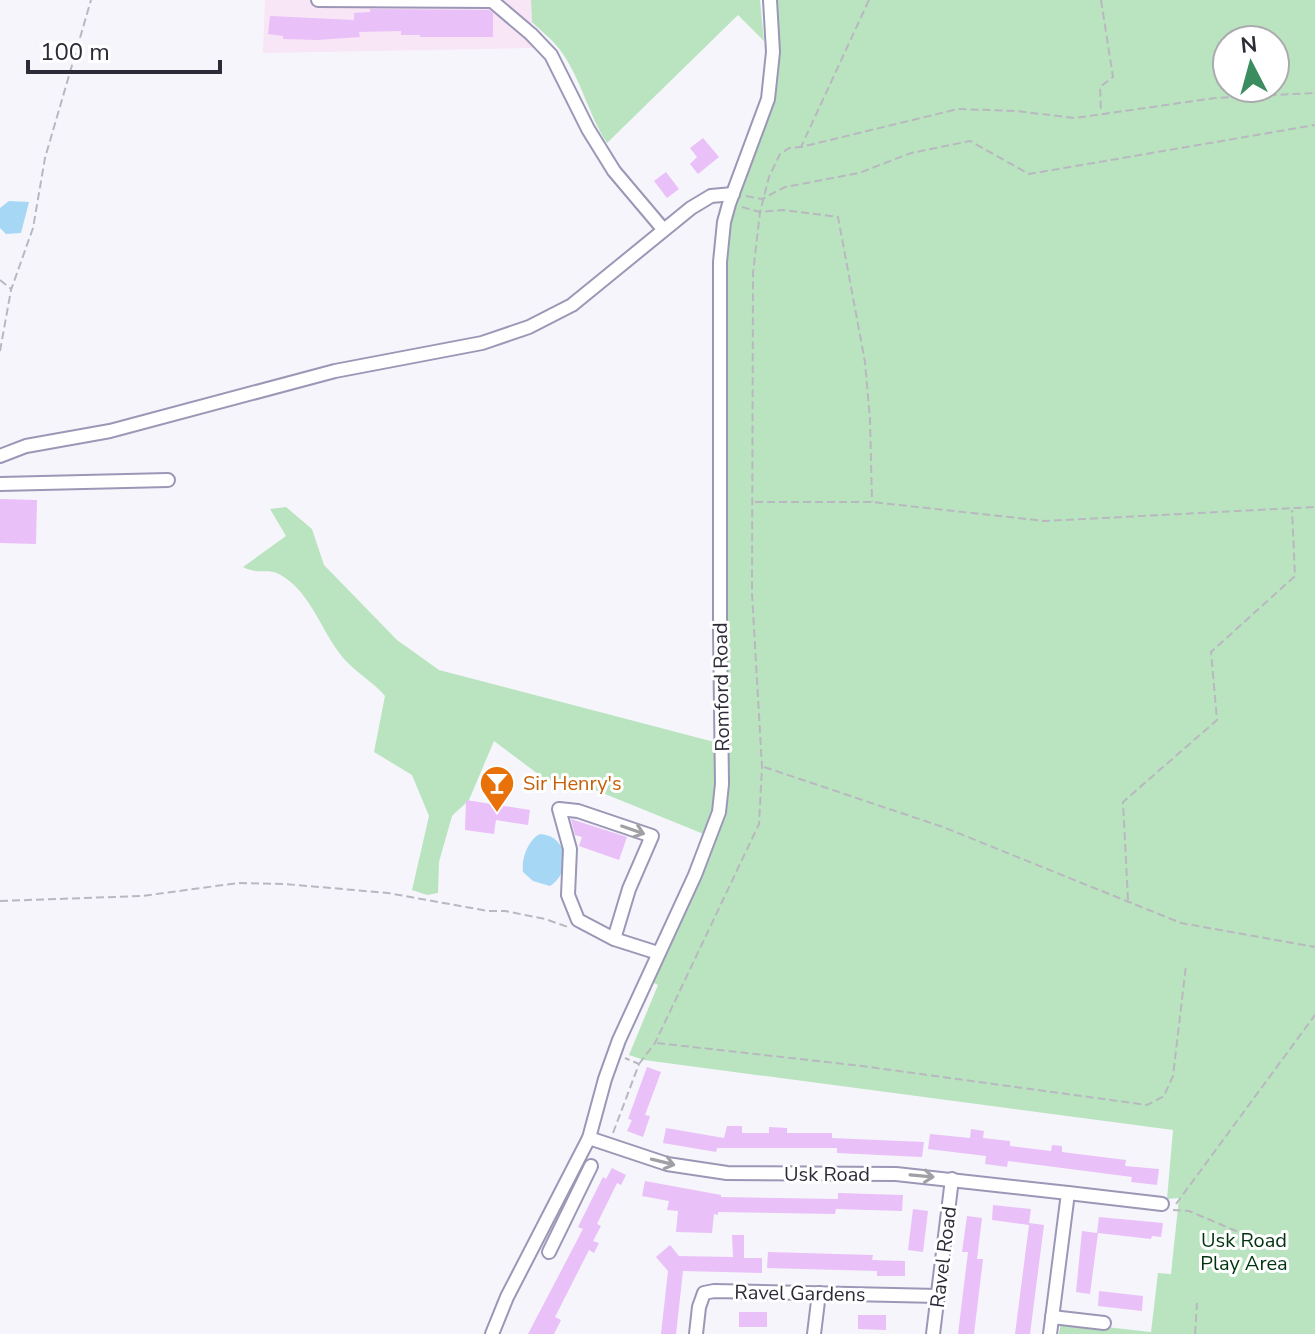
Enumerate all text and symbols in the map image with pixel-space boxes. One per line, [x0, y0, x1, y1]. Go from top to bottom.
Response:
scale bar [28, 24, 220, 74]
north arrow [1211, 24, 1291, 104]
text: N [1239, 29, 1259, 61]
text: 100 m [40, 36, 110, 68]
street label: Romford Road [707, 622, 736, 752]
bar icon: Sir Henry's [478, 764, 516, 814]
place label: Sir Henry's [523, 770, 622, 797]
one-way arrow [621, 824, 646, 839]
one-way arrow [650, 1156, 676, 1171]
street label: Usk Road [784, 1161, 870, 1188]
one-way arrow [908, 1169, 935, 1184]
street label: Ravel Road [924, 1205, 963, 1309]
park label: Usk Road Play Area [1200, 1227, 1288, 1277]
street label: Ravel Gardens [734, 1279, 866, 1308]

